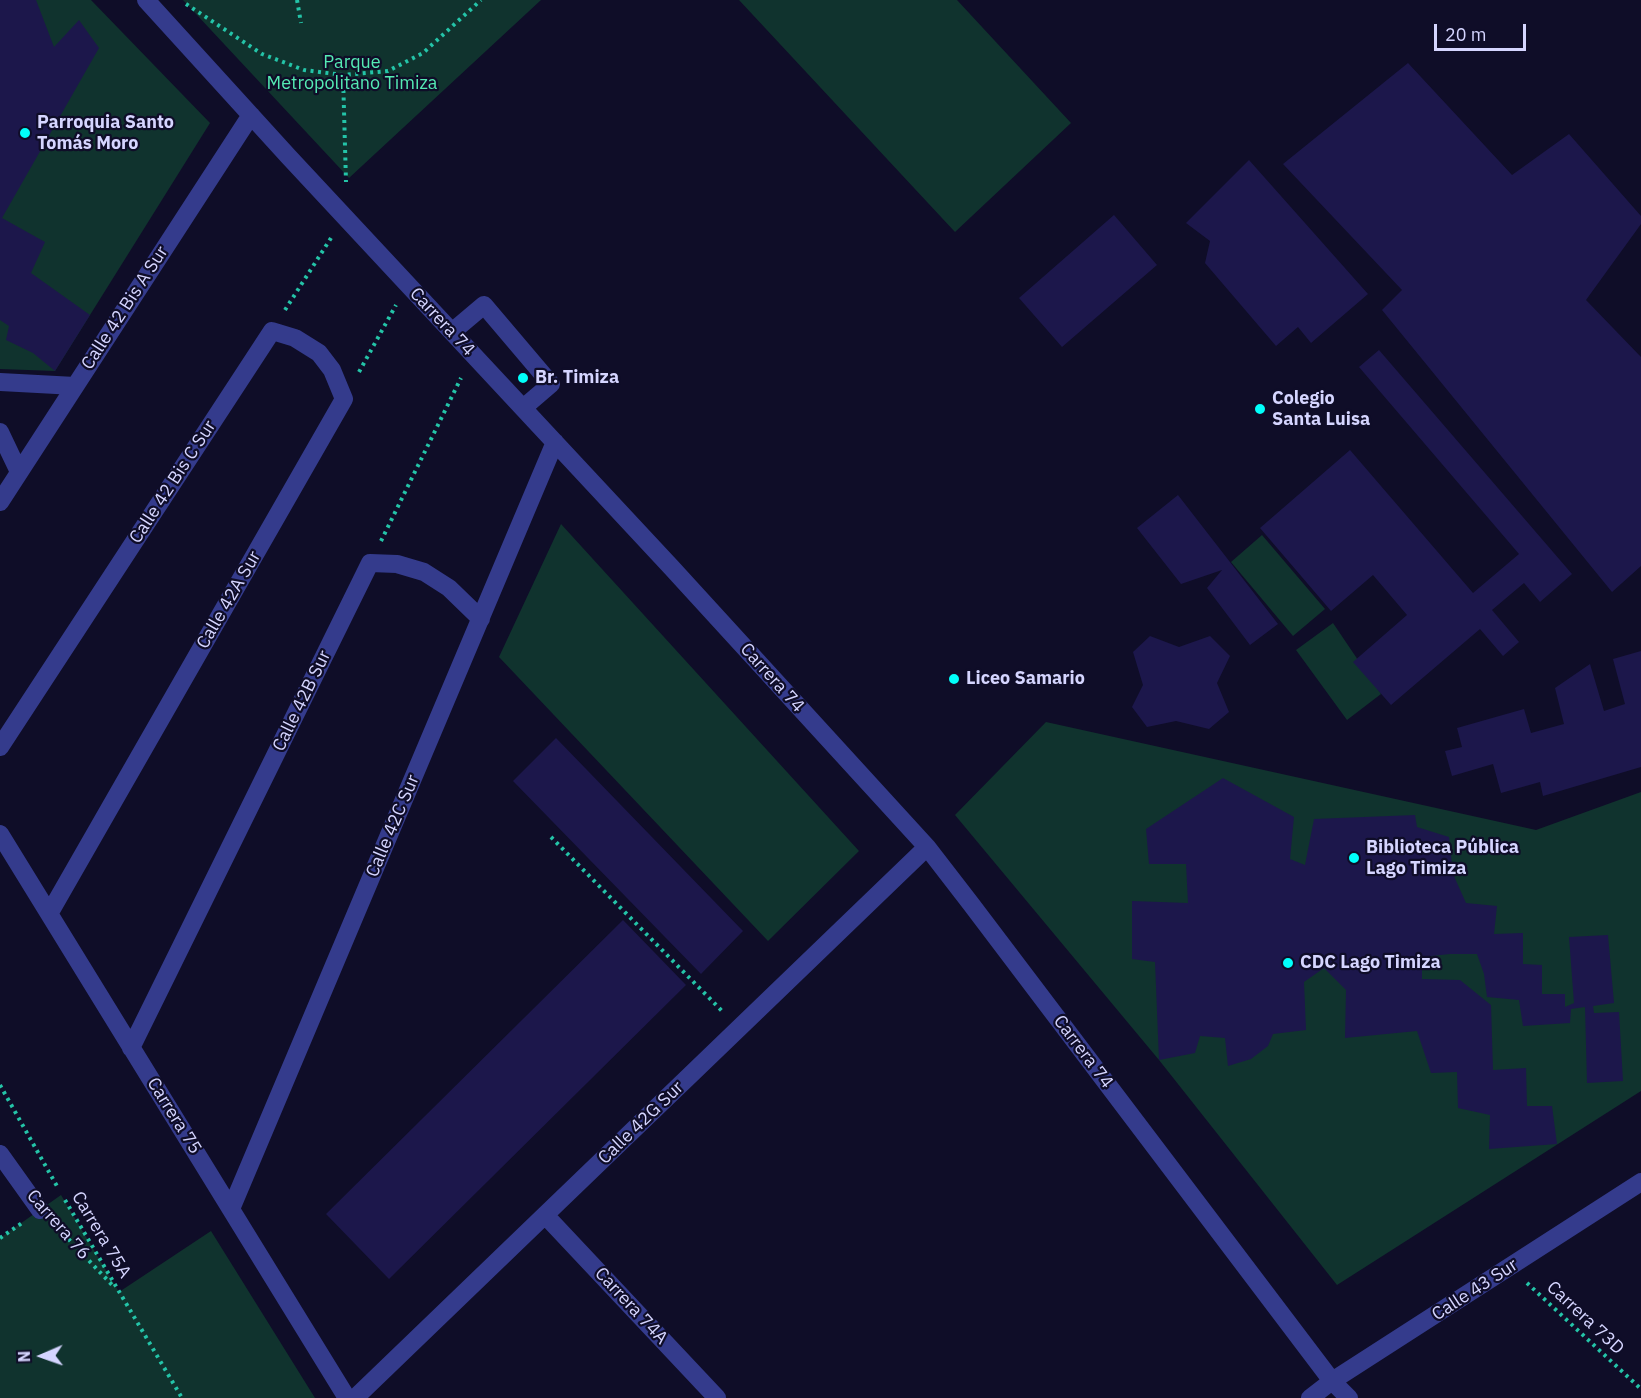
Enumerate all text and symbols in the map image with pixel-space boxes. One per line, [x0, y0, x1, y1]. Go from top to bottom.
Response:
scale bar [1437, 12, 1528, 50]
text: 20 m [1445, 23, 1487, 46]
park label: Parque Metropolitano Timiza [267, 52, 437, 94]
place label: Parroquia Santo Tomás Moro [37, 112, 174, 154]
marker: Parroquia Santo Tomás Moro [18, 126, 32, 140]
street label: Calle 42 Bis A Sur [77, 242, 173, 374]
street label: Carrera 74 [405, 283, 479, 361]
place label: Br. Timiza [535, 367, 619, 389]
marker: Br. Timiza [516, 371, 530, 385]
place label: Colegio Santa Luisa [1272, 388, 1370, 430]
marker: Colegio Santa Luisa [1253, 402, 1267, 416]
street label: Calle 42 Bis C Sur [125, 416, 221, 548]
street label: Calle 42A Sur [192, 547, 266, 653]
street label: Carrera 74 [735, 639, 809, 717]
street label: Calle 42B Sur [268, 647, 336, 755]
place label: Liceo Samario [966, 668, 1085, 690]
marker: Liceo Samario [947, 672, 961, 686]
street label: Calle 42C Sur [362, 772, 424, 880]
place label: Biblioteca Pública Lago Timiza [1366, 837, 1519, 880]
marker: Biblioteca Pública Lago Timiza [1347, 851, 1361, 865]
place label: CDC Lago Timiza [1300, 952, 1441, 974]
marker: CDC Lago Timiza [1281, 956, 1295, 970]
street label: Carrera 74 [1049, 1011, 1117, 1093]
street label: Carrera 75 [142, 1074, 206, 1158]
street label: Calle 42G Sur [594, 1077, 688, 1169]
street label: Carrera 76 [22, 1186, 94, 1264]
street label: Carrera 75A [67, 1188, 135, 1282]
street label: Calle 43 Sur [1428, 1254, 1522, 1326]
street label: Carrera 74A [590, 1263, 672, 1349]
street label: Carrera 73D [1542, 1277, 1628, 1359]
north arrow [12, 1326, 72, 1386]
text: N [14, 1350, 34, 1363]

